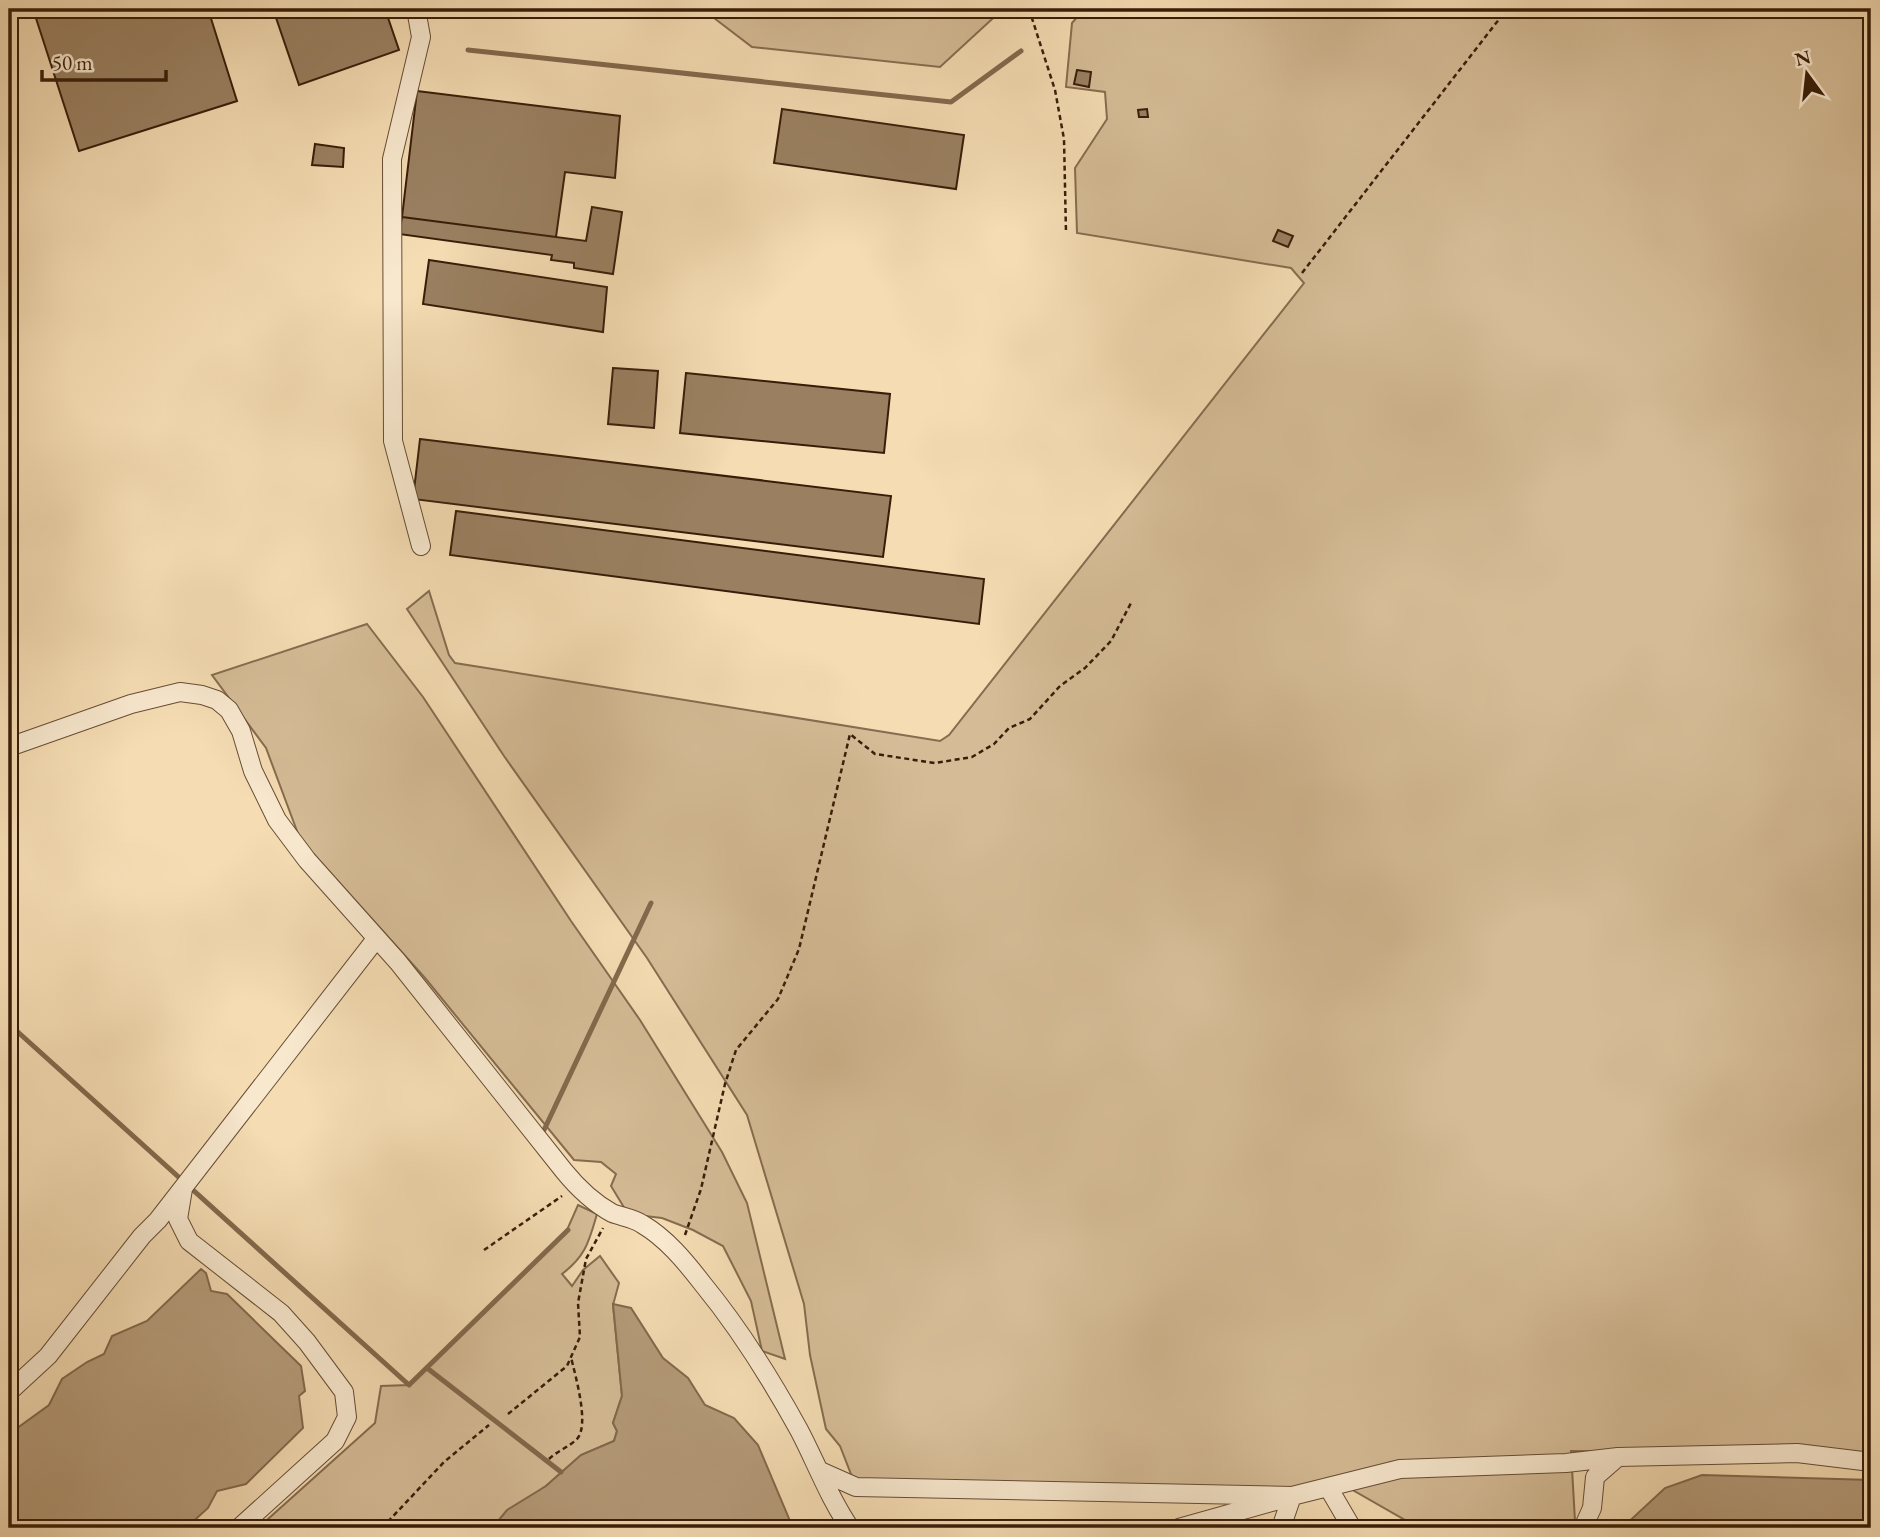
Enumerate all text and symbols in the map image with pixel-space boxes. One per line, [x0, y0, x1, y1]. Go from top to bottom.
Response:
scale bar [42, 38, 166, 82]
north arrow [1772, 38, 1842, 108]
text: N [1792, 44, 1814, 72]
text: 50 m [52, 49, 93, 76]

